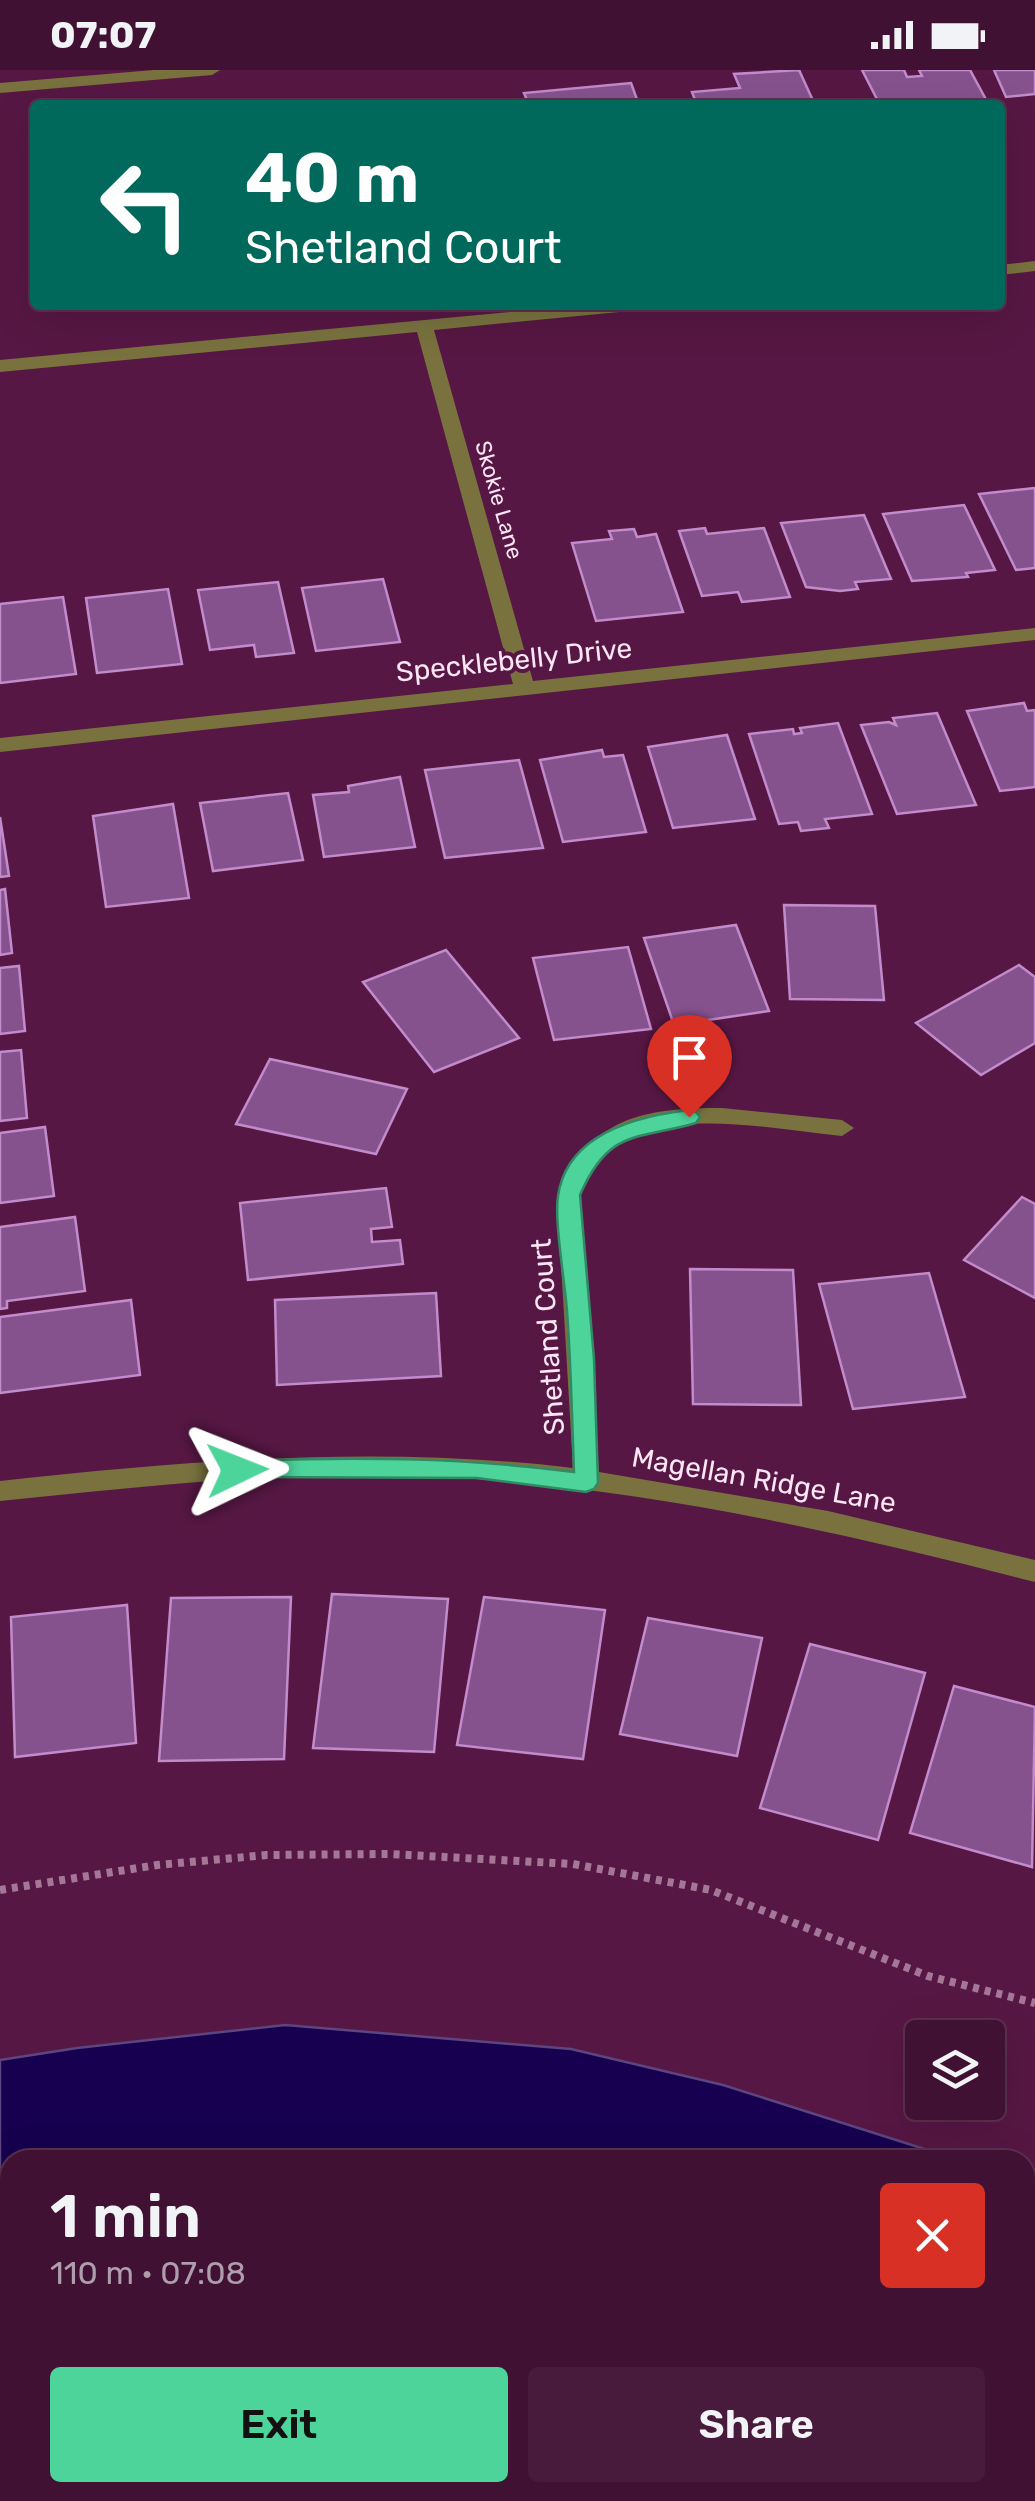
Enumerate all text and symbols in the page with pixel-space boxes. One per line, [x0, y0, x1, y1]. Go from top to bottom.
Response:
text: 07:07 [50, 12, 156, 58]
text: 40 m [245, 137, 419, 220]
icon: left [80, 140, 210, 270]
text: Shetland Court [245, 221, 561, 274]
street label: Skokie Lane [469, 438, 529, 562]
street label: Specklebelly Drive [394, 631, 634, 689]
pin [647, 1015, 732, 1118]
icon: arrive [662, 1030, 717, 1085]
street label: Shetland Court [525, 1238, 571, 1436]
position arrow [185, 1418, 289, 1522]
street label: Magellan Ridge Lane [629, 1440, 899, 1520]
map controls [905, 2020, 1005, 2120]
button: layers [905, 2020, 1005, 2120]
text: 1 min [50, 2181, 201, 2252]
button: close [880, 2183, 985, 2288]
text: 110 m · 07:08 [50, 2254, 246, 2292]
button: Exit [50, 2367, 508, 2482]
button: Share [528, 2367, 985, 2482]

